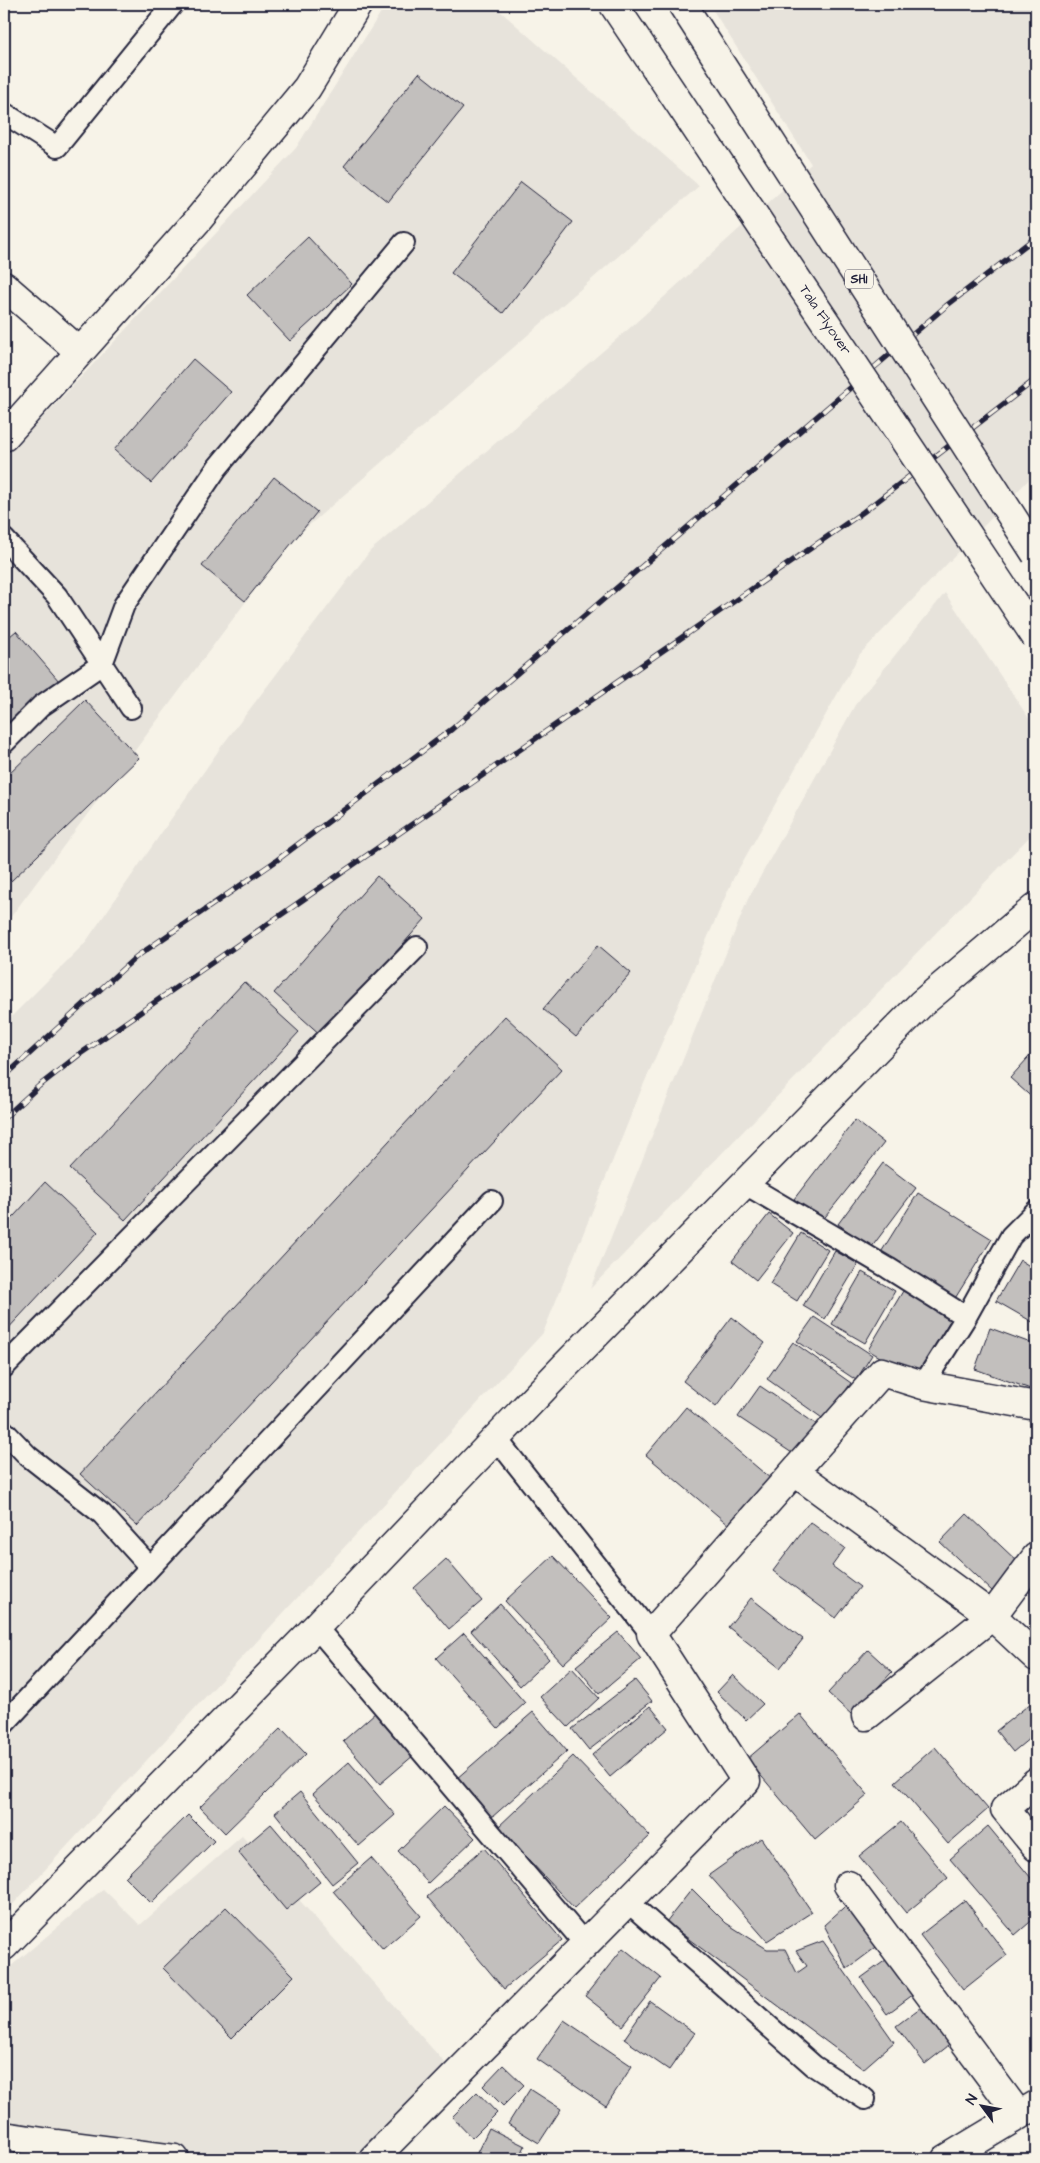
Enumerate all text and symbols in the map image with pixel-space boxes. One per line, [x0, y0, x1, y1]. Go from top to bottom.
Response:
road number: SH1 [845, 270, 873, 288]
street label: Tala Flyover [794, 281, 856, 359]
north arrow [958, 2080, 1008, 2130]
text: N [961, 2090, 983, 2109]

